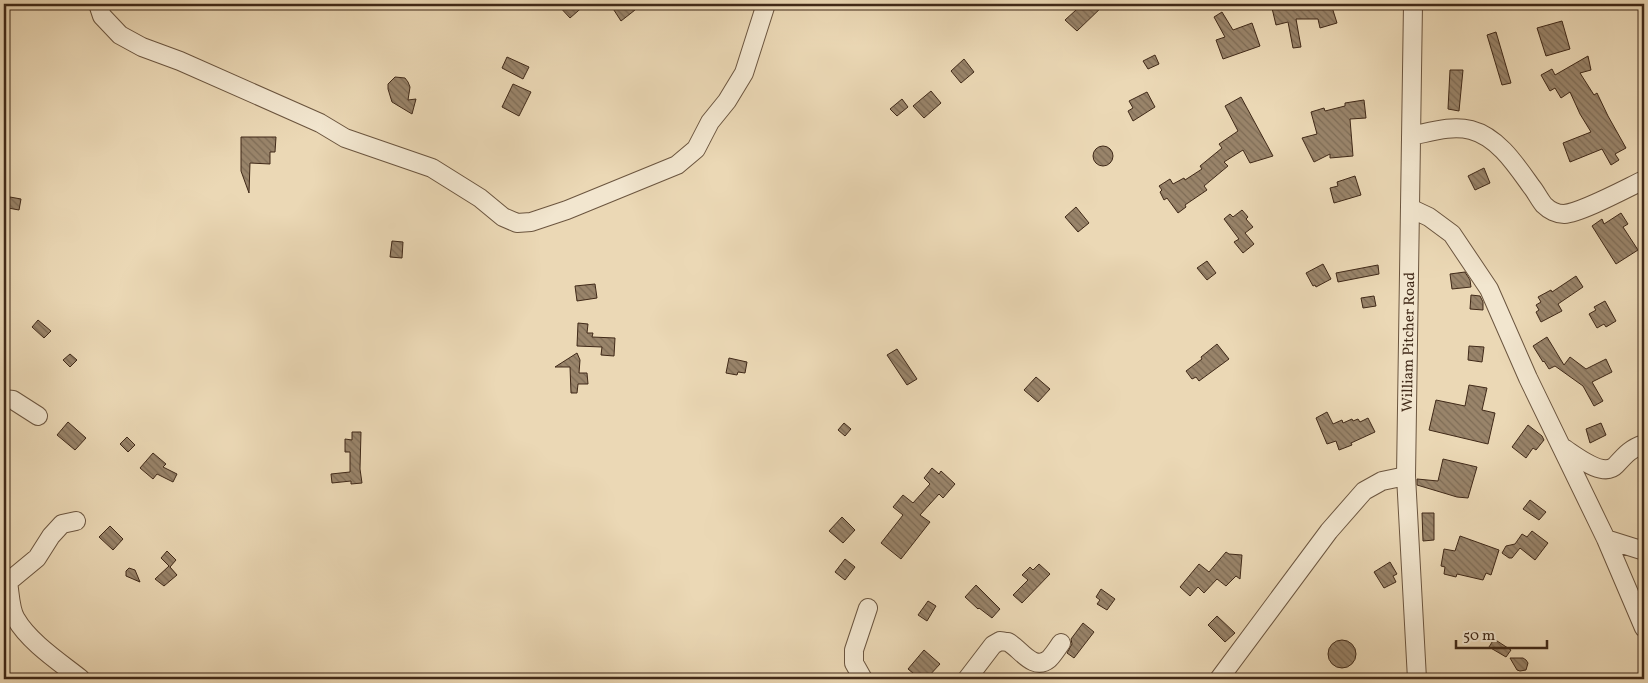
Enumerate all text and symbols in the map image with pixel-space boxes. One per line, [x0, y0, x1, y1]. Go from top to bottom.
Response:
street label: William Pitcher Road [1398, 272, 1421, 412]
scale bar [1456, 618, 1547, 650]
text: 50 m [1463, 626, 1495, 647]

